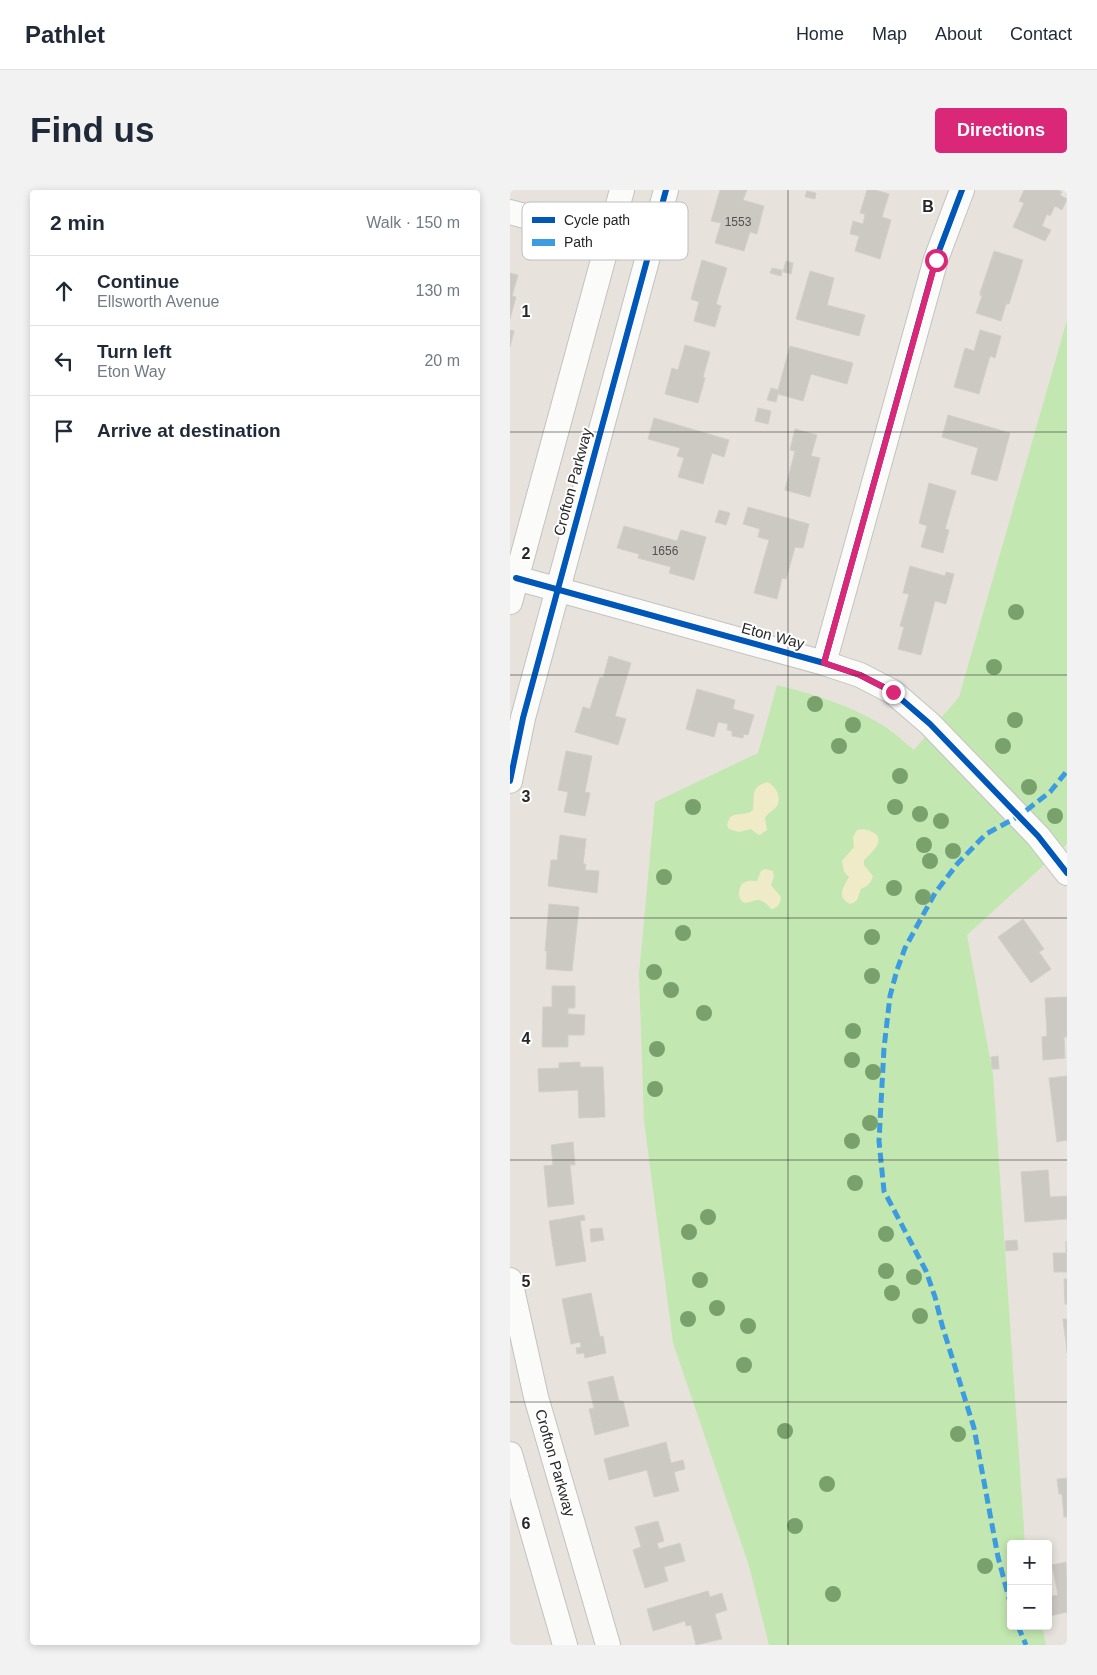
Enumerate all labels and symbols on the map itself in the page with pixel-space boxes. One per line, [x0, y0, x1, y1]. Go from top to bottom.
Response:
text: B [922, 198, 934, 215]
legend [522, 202, 688, 260]
text: Cycle path [564, 212, 630, 228]
house number: 1553 [725, 215, 752, 229]
text: Path [564, 234, 593, 250]
route start [925, 249, 948, 272]
text: 1 [522, 303, 531, 320]
street label: Crofton Parkway [550, 426, 595, 538]
house number: 1656 [652, 544, 679, 558]
text: 2 [522, 545, 531, 562]
street label: Eton Way [740, 619, 807, 652]
route end [882, 681, 905, 704]
text: 3 [522, 788, 531, 805]
text: 4 [522, 1030, 531, 1047]
text: 5 [522, 1273, 531, 1290]
street label: Crofton Parkway [532, 1407, 579, 1519]
text: 6 [522, 1515, 531, 1532]

